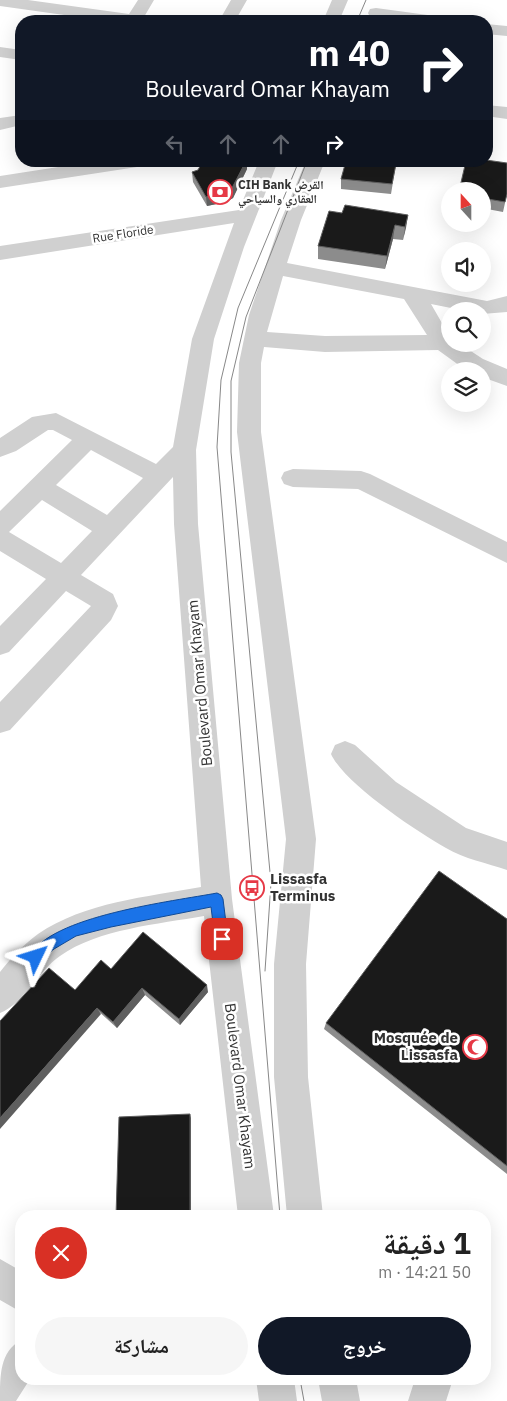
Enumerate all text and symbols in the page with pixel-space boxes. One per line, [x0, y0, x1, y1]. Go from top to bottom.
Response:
text: 40 m [308, 30, 390, 76]
icon: right [408, 35, 473, 100]
text: Boulevard Omar Khayam [145, 74, 390, 103]
icon: left [161, 130, 189, 158]
icon: ahead [214, 130, 242, 158]
icon: ahead [267, 130, 295, 158]
icon: right [320, 130, 348, 158]
place label: CIH Bank القرض العقاري والسياحي [238, 177, 324, 209]
bank icon: CIH Bank القرض العقاري والسياحي [207, 179, 233, 205]
north arrow [441, 182, 491, 232]
map controls [441, 182, 491, 412]
street label: Rue Floride [91, 221, 155, 246]
button: sound [441, 242, 491, 292]
button: search [441, 302, 491, 352]
button: layers [441, 362, 491, 412]
street label: Boulevard Omar Khayam [183, 599, 216, 767]
place label: Lissasfa Terminus [270, 869, 336, 905]
bus stop icon: Lissasfa Terminus [239, 875, 265, 901]
pin [201, 918, 243, 960]
icon: arrive [208, 925, 236, 953]
position arrow [9, 930, 61, 982]
street label: Boulevard Omar Khayam [221, 1002, 260, 1170]
place label: Mosquée de Lissasfa [374, 1028, 458, 1064]
mosque icon: Mosquée de Lissasfa [462, 1034, 488, 1060]
text: 1 دقيقة [383, 1223, 471, 1262]
button: close [35, 1227, 87, 1279]
text: 50 m · 14:21 [378, 1262, 471, 1282]
button: مشاركة [35, 1317, 248, 1375]
button: خروج [258, 1317, 471, 1375]

